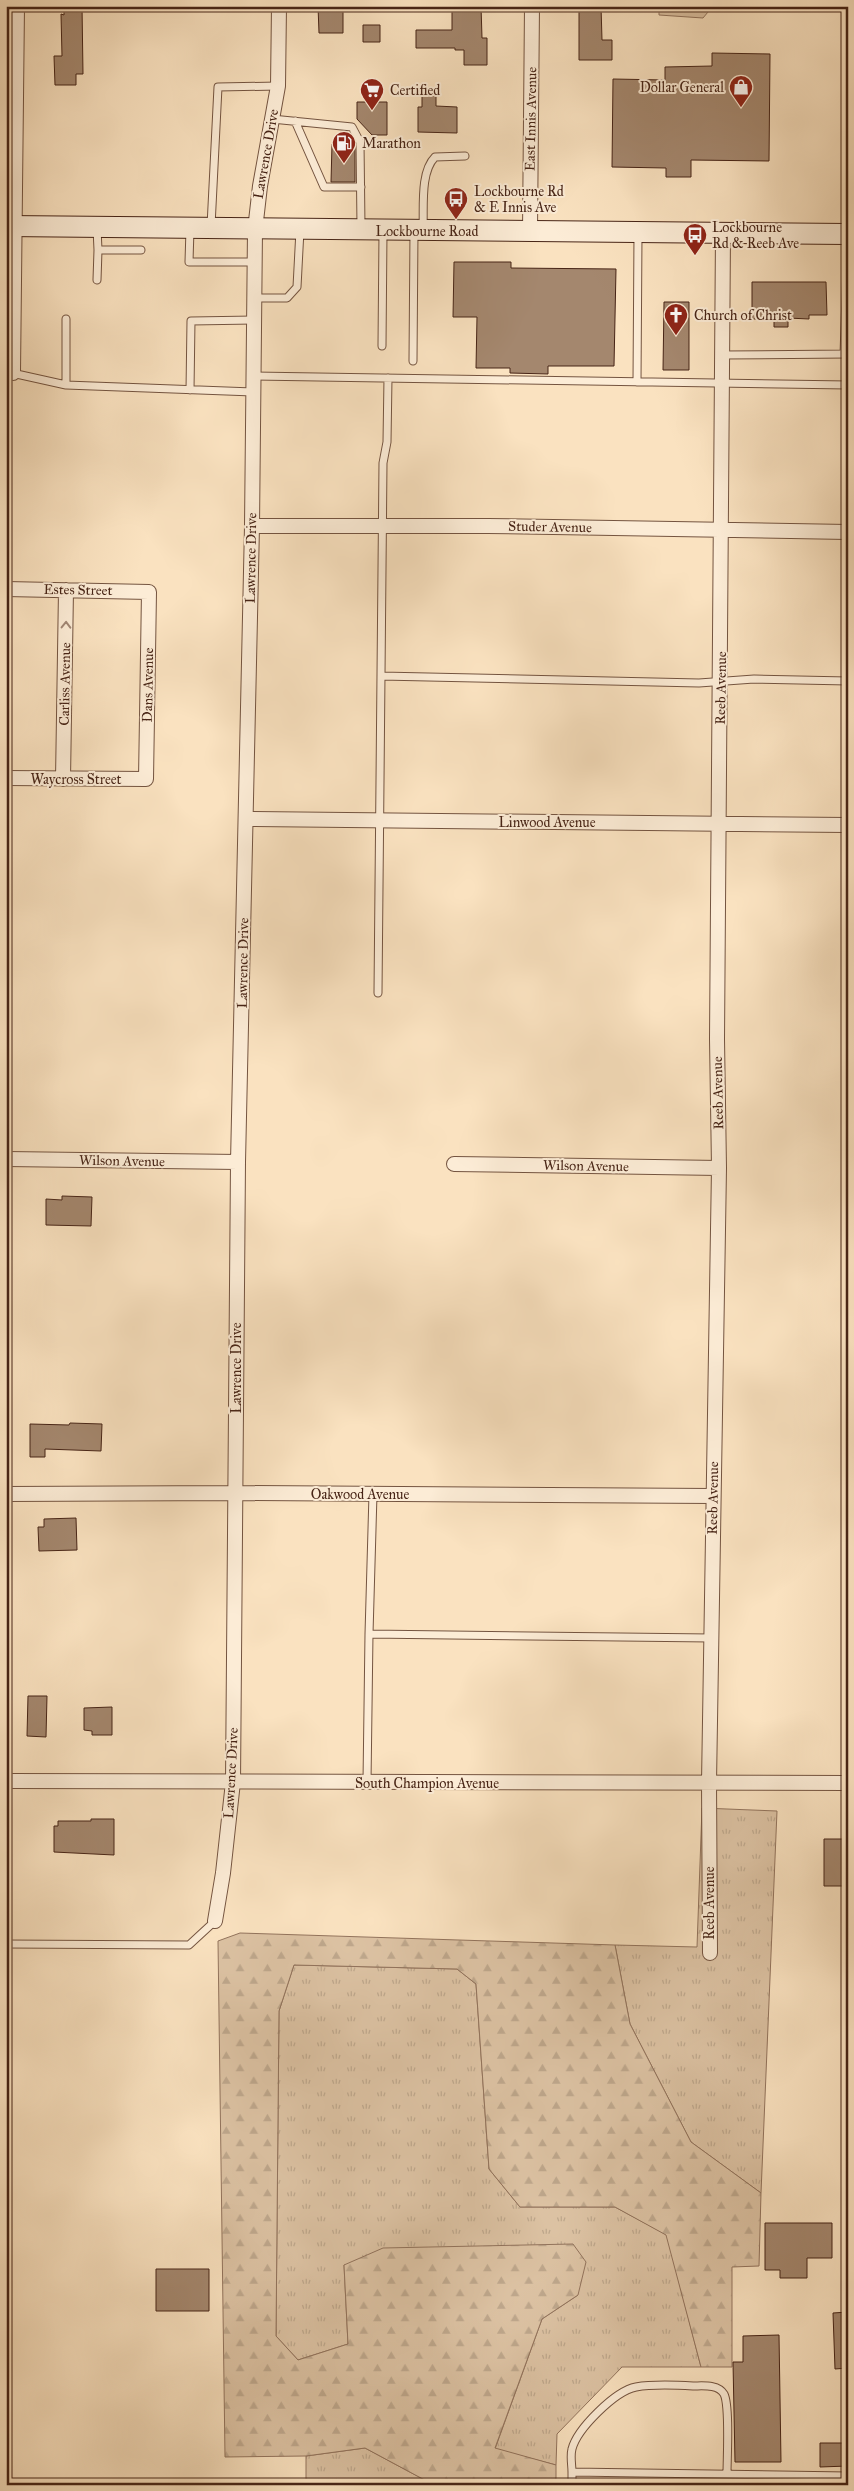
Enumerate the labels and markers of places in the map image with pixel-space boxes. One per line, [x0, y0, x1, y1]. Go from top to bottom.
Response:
shop icon: Dollar General [728, 74, 754, 108]
supermarket icon: Certified [359, 77, 385, 111]
place label: Dollar General [640, 79, 724, 96]
place label: Certified [390, 82, 440, 99]
fuel station icon: Marathon [331, 130, 357, 164]
place label: Marathon [362, 135, 421, 152]
place label: Lockbourne Rd & E Innis Ave [474, 183, 564, 216]
bus stop icon: Lockbourne Rd & E Innis Ave [443, 186, 469, 220]
place label: Lockbourne Rd & Reeb Ave [712, 219, 799, 252]
bus stop icon: Lockbourne Rd & Reeb Ave [682, 222, 708, 256]
church icon: Church of Christ [663, 302, 689, 336]
place label: Church of Christ [694, 307, 792, 324]

